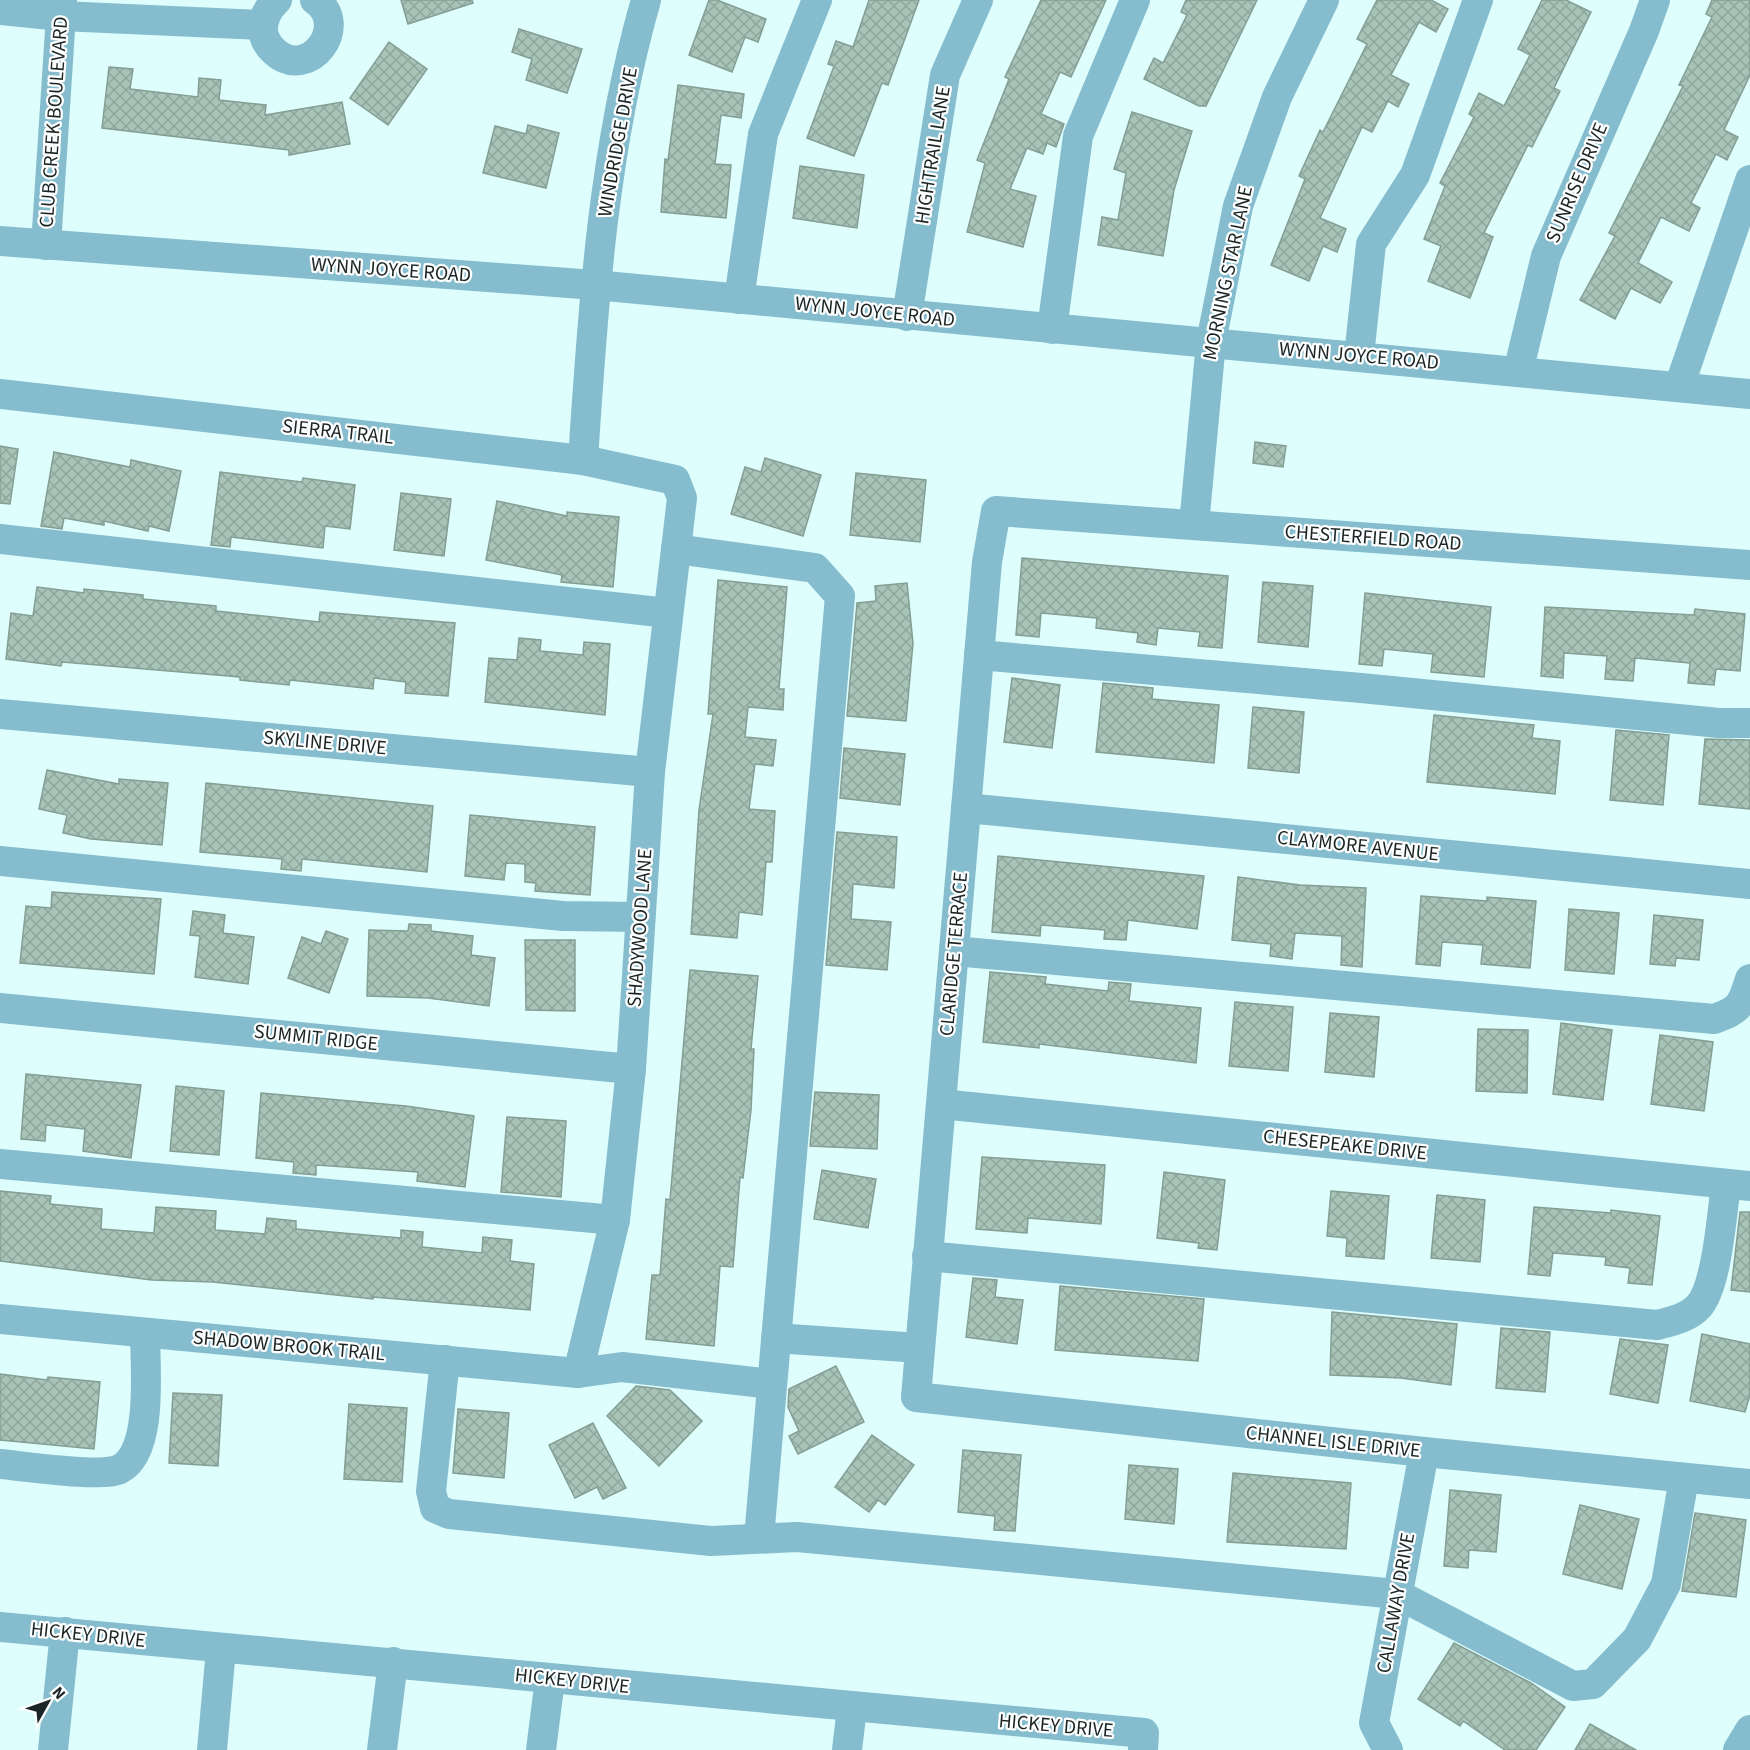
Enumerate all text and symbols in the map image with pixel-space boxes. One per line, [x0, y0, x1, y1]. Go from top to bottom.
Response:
street label: CLUB CREEK BOULEVARD [33, 16, 75, 228]
street label: WINDRIDGE DRIVE [591, 65, 645, 219]
street label: HIGHTRAIL LANE [908, 84, 958, 226]
street label: SUNRISE DRIVE [1539, 119, 1615, 247]
street label: MORNING STAR LANE [1196, 183, 1260, 363]
street label: WYNN JOYCE ROAD [310, 250, 472, 290]
street label: WYNN JOYCE ROAD [794, 290, 956, 334]
street label: WYNN JOYCE ROAD [1278, 335, 1440, 377]
street label: SIERRA TRAIL [281, 412, 395, 452]
street label: CHESTERFIELD ROAD [1284, 518, 1462, 558]
street label: SKYLINE DRIVE [262, 724, 388, 762]
street label: CLAYMORE AVENUE [1276, 824, 1440, 868]
street label: SHADYWOOD LANE [621, 848, 659, 1008]
street label: CLARIDGE TERRACE [933, 871, 975, 1037]
street label: SUMMIT RIDGE [253, 1018, 379, 1058]
street label: CHESEPEAKE DRIVE [1262, 1122, 1428, 1168]
street label: SHADOW BROOK TRAIL [192, 1324, 387, 1368]
street label: CHANNEL ISLE DRIVE [1244, 1419, 1422, 1465]
street label: CALLAWAY DRIVE [1370, 1531, 1422, 1675]
street label: HICKEY DRIVE [29, 1615, 147, 1655]
street label: HICKEY DRIVE [513, 1661, 631, 1701]
north arrow [18, 1672, 78, 1732]
text: N [47, 1682, 71, 1704]
street label: HICKEY DRIVE [997, 1707, 1115, 1745]

